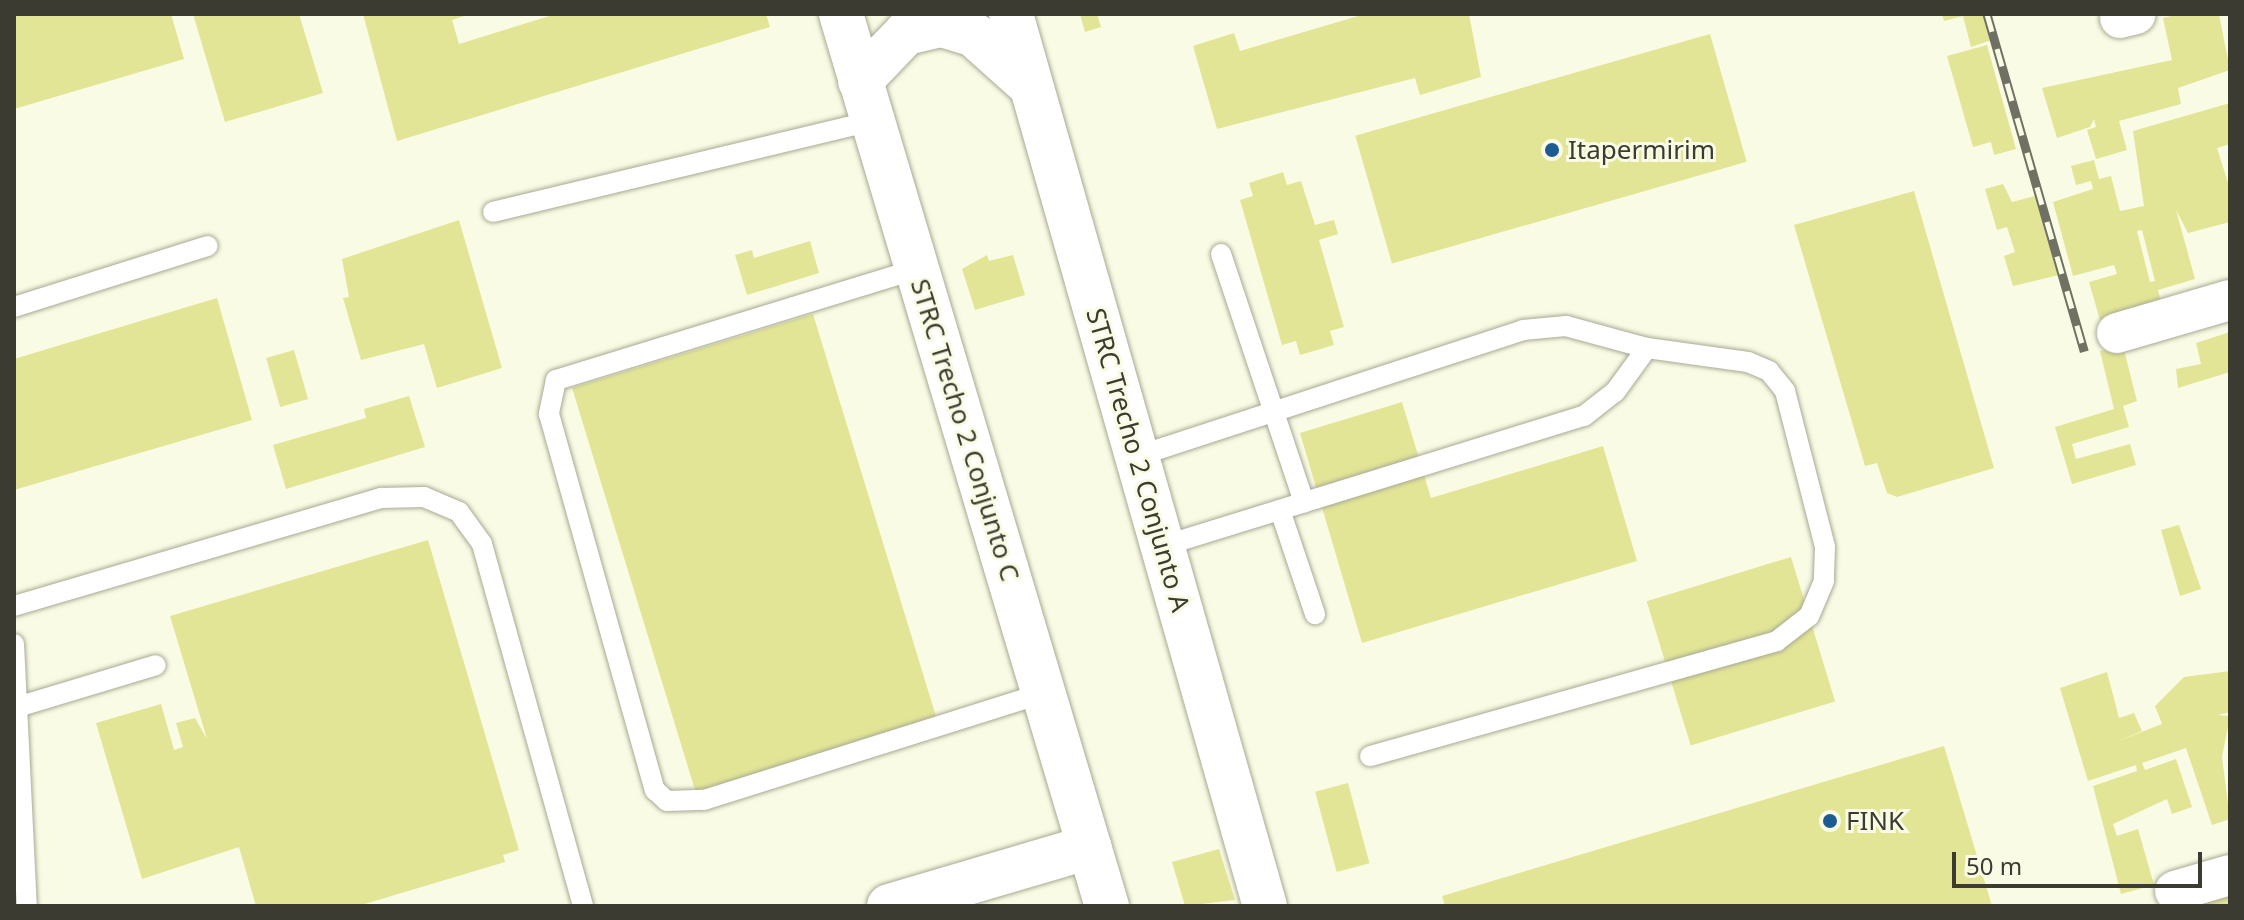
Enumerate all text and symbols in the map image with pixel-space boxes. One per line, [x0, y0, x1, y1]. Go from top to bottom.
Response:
place label: Itapermirim [1568, 134, 1715, 166]
marker: Itapermirim [1543, 141, 1561, 159]
street label: STRC Trecho 2 Conjunto C [904, 275, 1026, 585]
street label: STRC Trecho 2 Conjunto A [1080, 305, 1196, 615]
place label: FINK [1846, 805, 1904, 837]
marker: FINK [1821, 812, 1839, 830]
scale bar [1956, 836, 2206, 886]
text: 50 m [1966, 849, 2022, 882]

